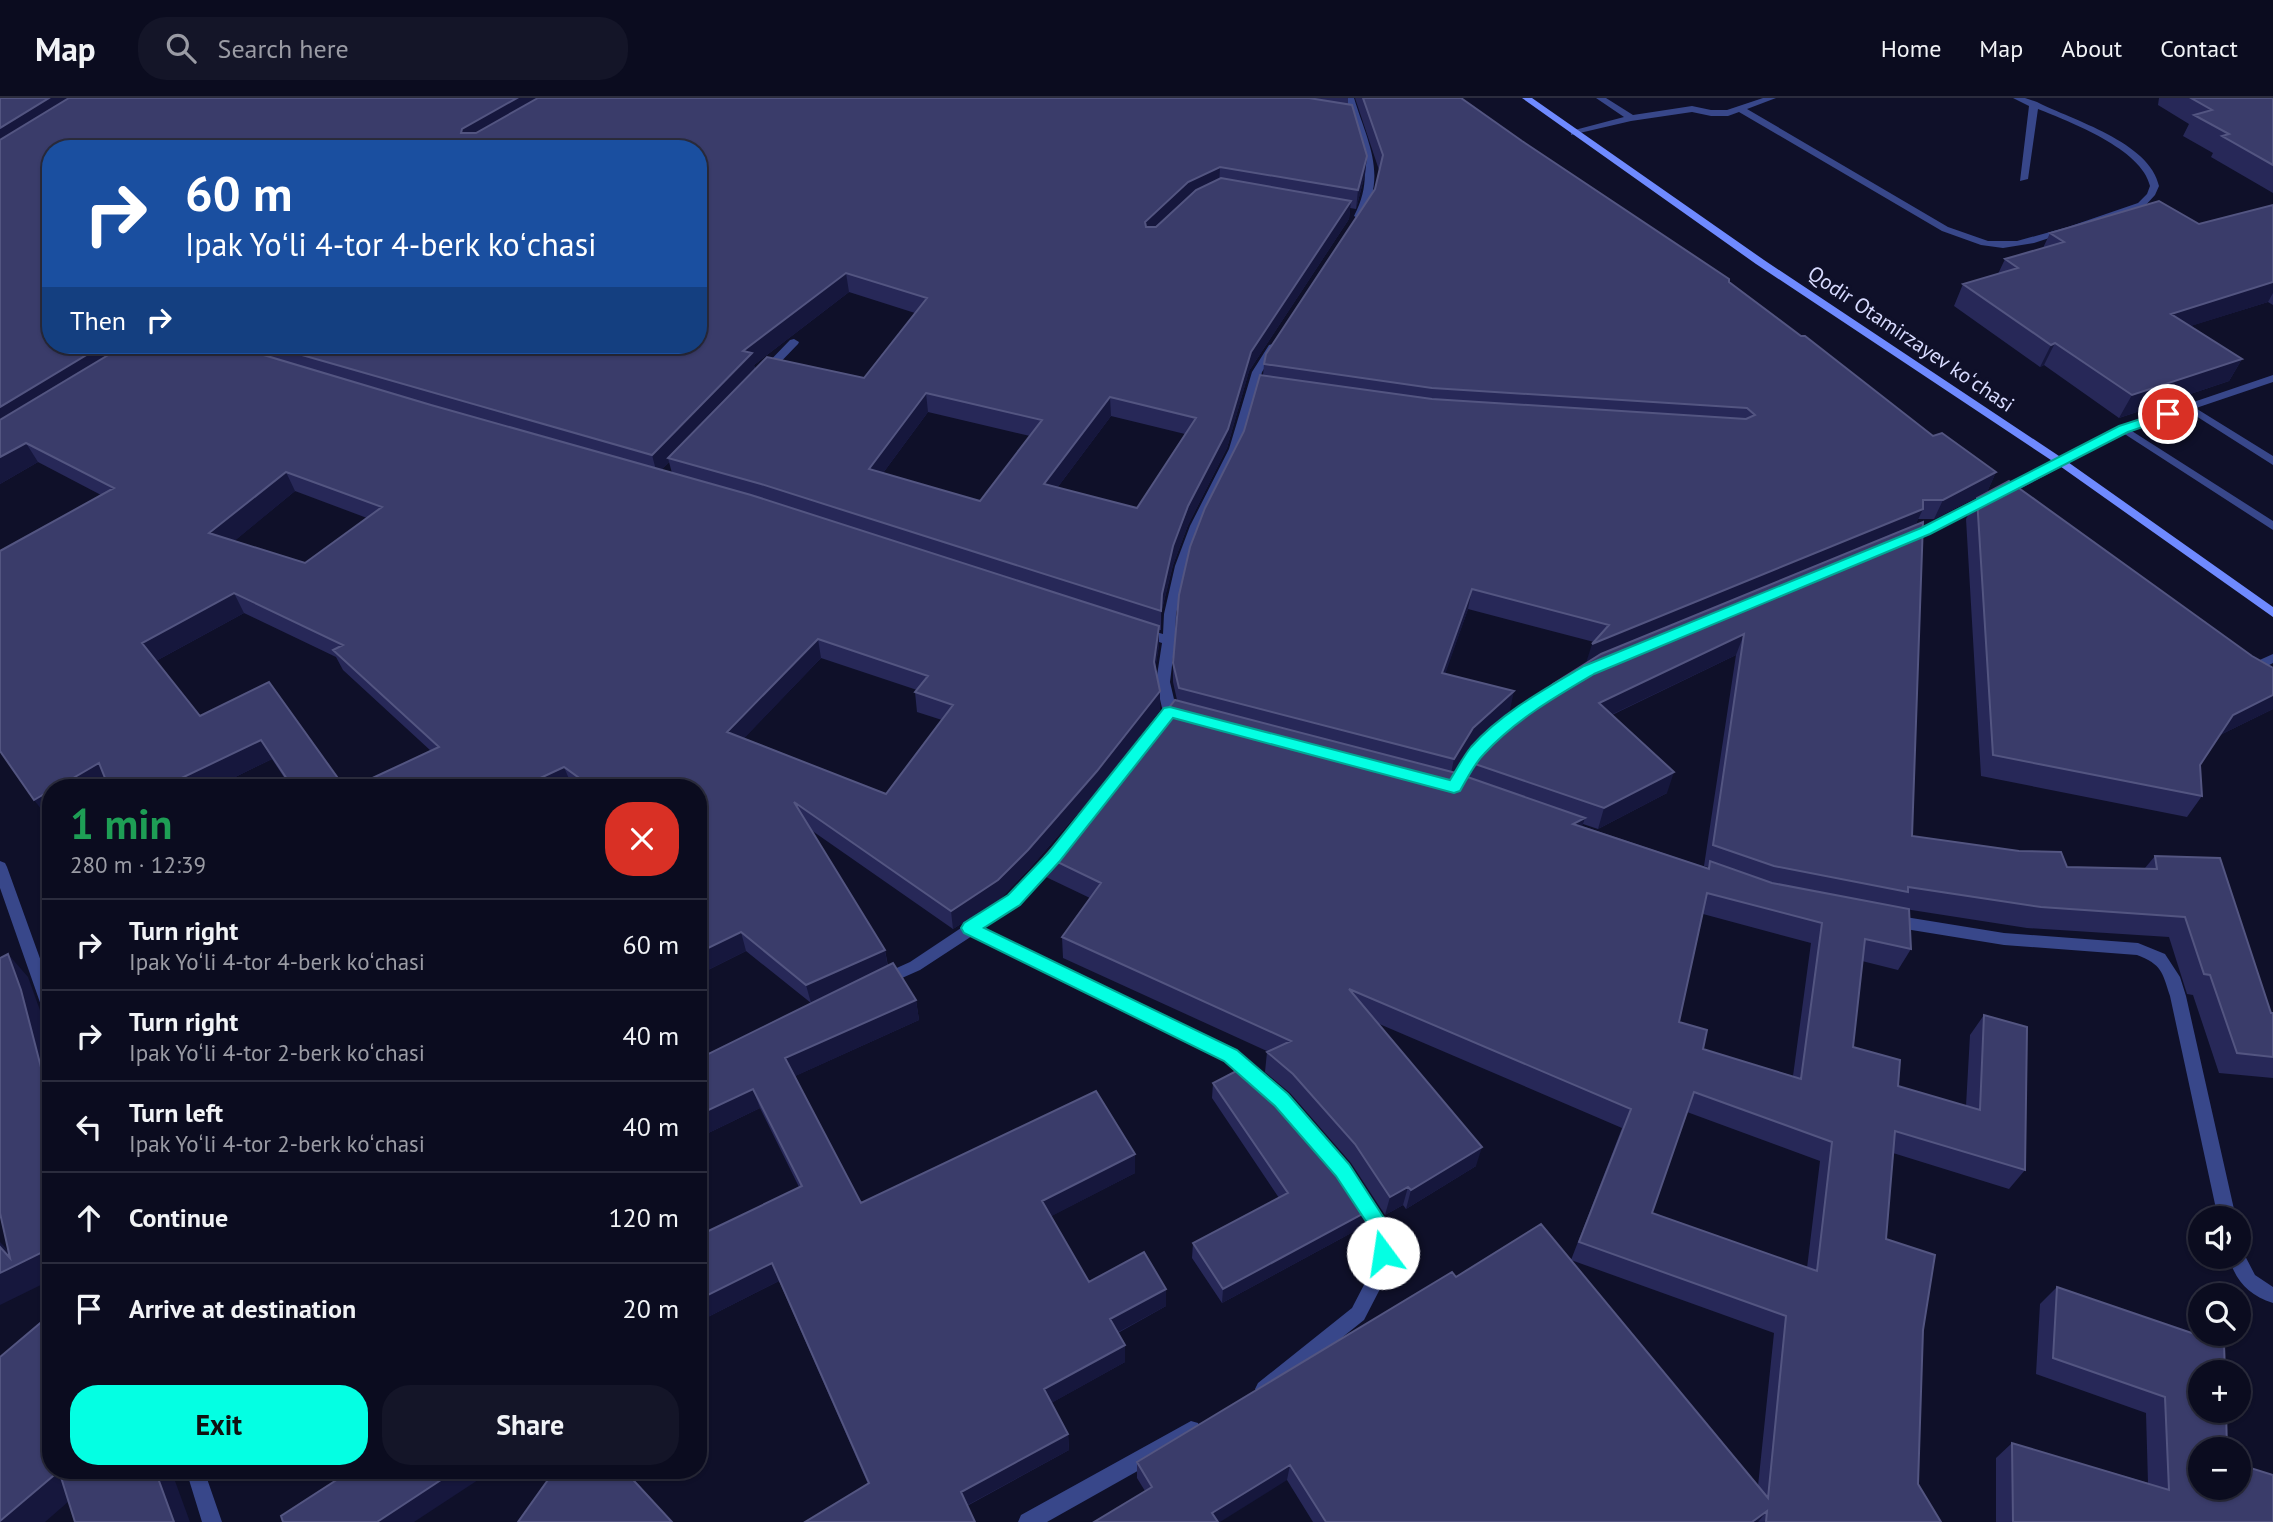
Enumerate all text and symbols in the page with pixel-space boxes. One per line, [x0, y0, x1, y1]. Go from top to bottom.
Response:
search box [138, 17, 628, 80]
text: Map [35, 27, 96, 70]
icon: search [162, 29, 200, 67]
text: Search here [218, 32, 349, 65]
text: Home [1881, 33, 1941, 64]
text: Map [1979, 33, 2023, 64]
text: About [2061, 33, 2122, 64]
text: Contact [2160, 33, 2238, 64]
text: 60 m [185, 161, 292, 225]
icon: right [70, 168, 161, 259]
text: Ipak Yoʻli 4-tor 4-berk koʻchasi [185, 223, 597, 265]
street label: Qodir Otamirzayev koʻchasi [1803, 259, 2020, 418]
icon: right [140, 301, 178, 339]
text: Then [70, 304, 126, 337]
pin [2138, 384, 2198, 444]
icon: arrive [2149, 395, 2187, 433]
text: 1 min [70, 796, 172, 851]
button: close [605, 802, 679, 876]
text: 280 m · 12:39 [70, 850, 206, 879]
text: Turn right [129, 914, 238, 947]
icon: right [70, 926, 108, 964]
text: 60 m [623, 928, 679, 961]
text: Ipak Yoʻli 4-tor 4-berk koʻchasi [129, 947, 425, 976]
text: Turn right [129, 1005, 238, 1038]
icon: right [70, 1017, 108, 1055]
text: 40 m [623, 1019, 679, 1052]
text: Ipak Yoʻli 4-tor 2-berk koʻchasi [129, 1038, 425, 1067]
text: Turn left [129, 1096, 223, 1129]
icon: left [70, 1108, 108, 1146]
text: 40 m [623, 1110, 679, 1143]
text: Ipak Yoʻli 4-tor 2-berk koʻchasi [129, 1129, 425, 1158]
icon: ahead [70, 1199, 108, 1237]
text: Continue [129, 1201, 228, 1234]
text: 120 m [608, 1201, 679, 1234]
map controls [2188, 1206, 2251, 1500]
button: sound [2188, 1206, 2251, 1269]
position arrow [1346, 1216, 1420, 1290]
button: search [2188, 1283, 2251, 1346]
icon: arrive [70, 1290, 108, 1328]
text: Arrive at destination [129, 1292, 356, 1325]
text: 20 m [623, 1292, 679, 1325]
button: + [2188, 1360, 2251, 1423]
button: Exit [70, 1385, 368, 1465]
button: Share [382, 1385, 679, 1465]
button: − [2188, 1437, 2251, 1500]

